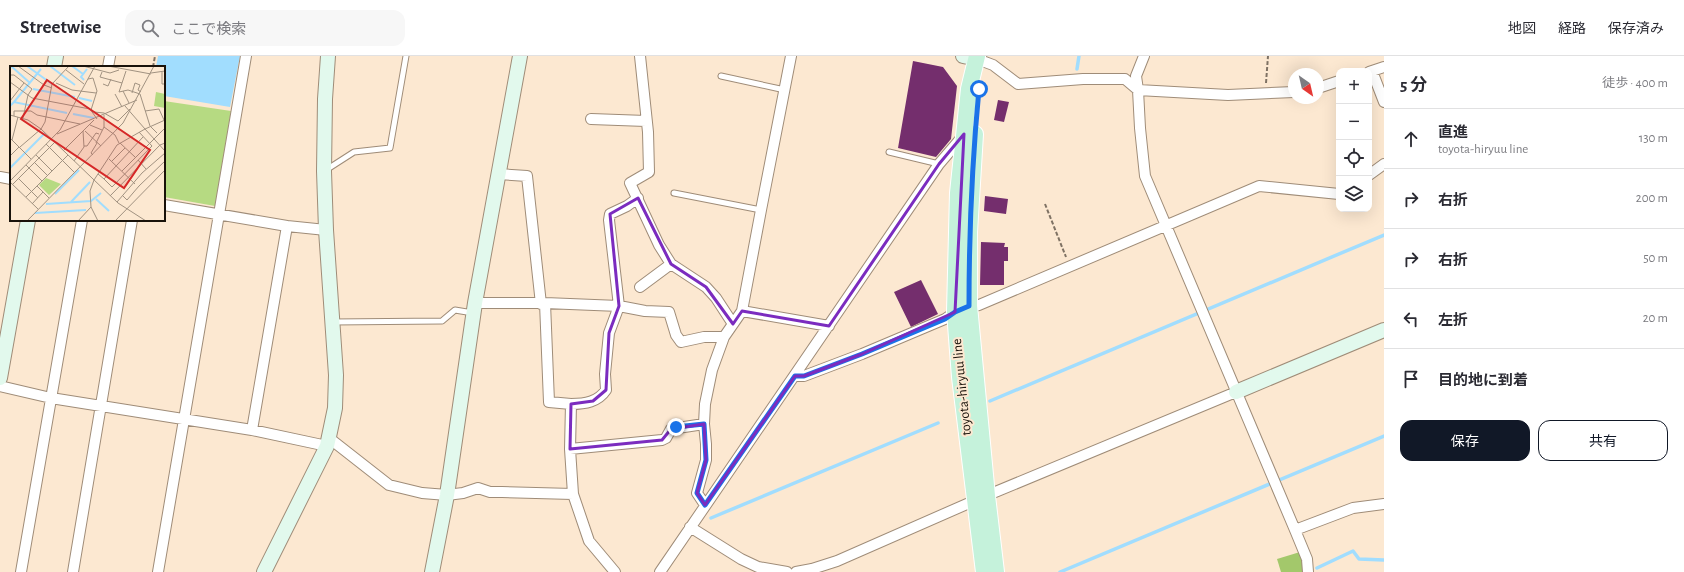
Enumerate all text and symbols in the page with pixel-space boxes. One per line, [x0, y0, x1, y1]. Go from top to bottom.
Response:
search box [125, 10, 405, 46]
icon: search [139, 17, 161, 39]
text: Streetwise [20, 18, 101, 37]
text: ここで検索 [171, 22, 246, 37]
text: 地図 [1508, 22, 1536, 36]
text: 経路 [1558, 22, 1586, 36]
text: 保存済み [1608, 22, 1664, 36]
inset map [10, 66, 165, 221]
north arrow [1288, 68, 1324, 104]
map controls [1336, 68, 1372, 212]
button: + [1336, 68, 1372, 104]
text: 5 分 [1400, 76, 1427, 93]
text: 徒歩 · 400 m [1602, 77, 1668, 90]
route start [970, 80, 988, 98]
button: − [1336, 104, 1372, 140]
text: 直進 [1438, 125, 1468, 140]
icon: ahead [1400, 128, 1422, 150]
text: 130 m [1639, 132, 1668, 145]
button: locate [1336, 140, 1372, 176]
text: toyota-hiryuu line [1438, 143, 1528, 156]
button: layers [1336, 176, 1372, 212]
icon: right [1400, 188, 1422, 210]
text: 200 m [1636, 192, 1668, 205]
text: 右折 [1438, 193, 1468, 208]
icon: right [1400, 248, 1422, 270]
text: 50 m [1643, 252, 1668, 265]
text: 右折 [1438, 253, 1468, 268]
icon: left [1400, 308, 1422, 330]
text: 20 m [1643, 312, 1668, 325]
text: 左折 [1438, 313, 1468, 328]
street label: toyota-hiryuu line [950, 338, 974, 436]
icon: arrive [1400, 368, 1422, 390]
text: 目的地に到着 [1438, 373, 1528, 388]
route end [667, 418, 685, 436]
button: 保存 [1400, 420, 1530, 461]
button: 共有 [1538, 420, 1668, 461]

